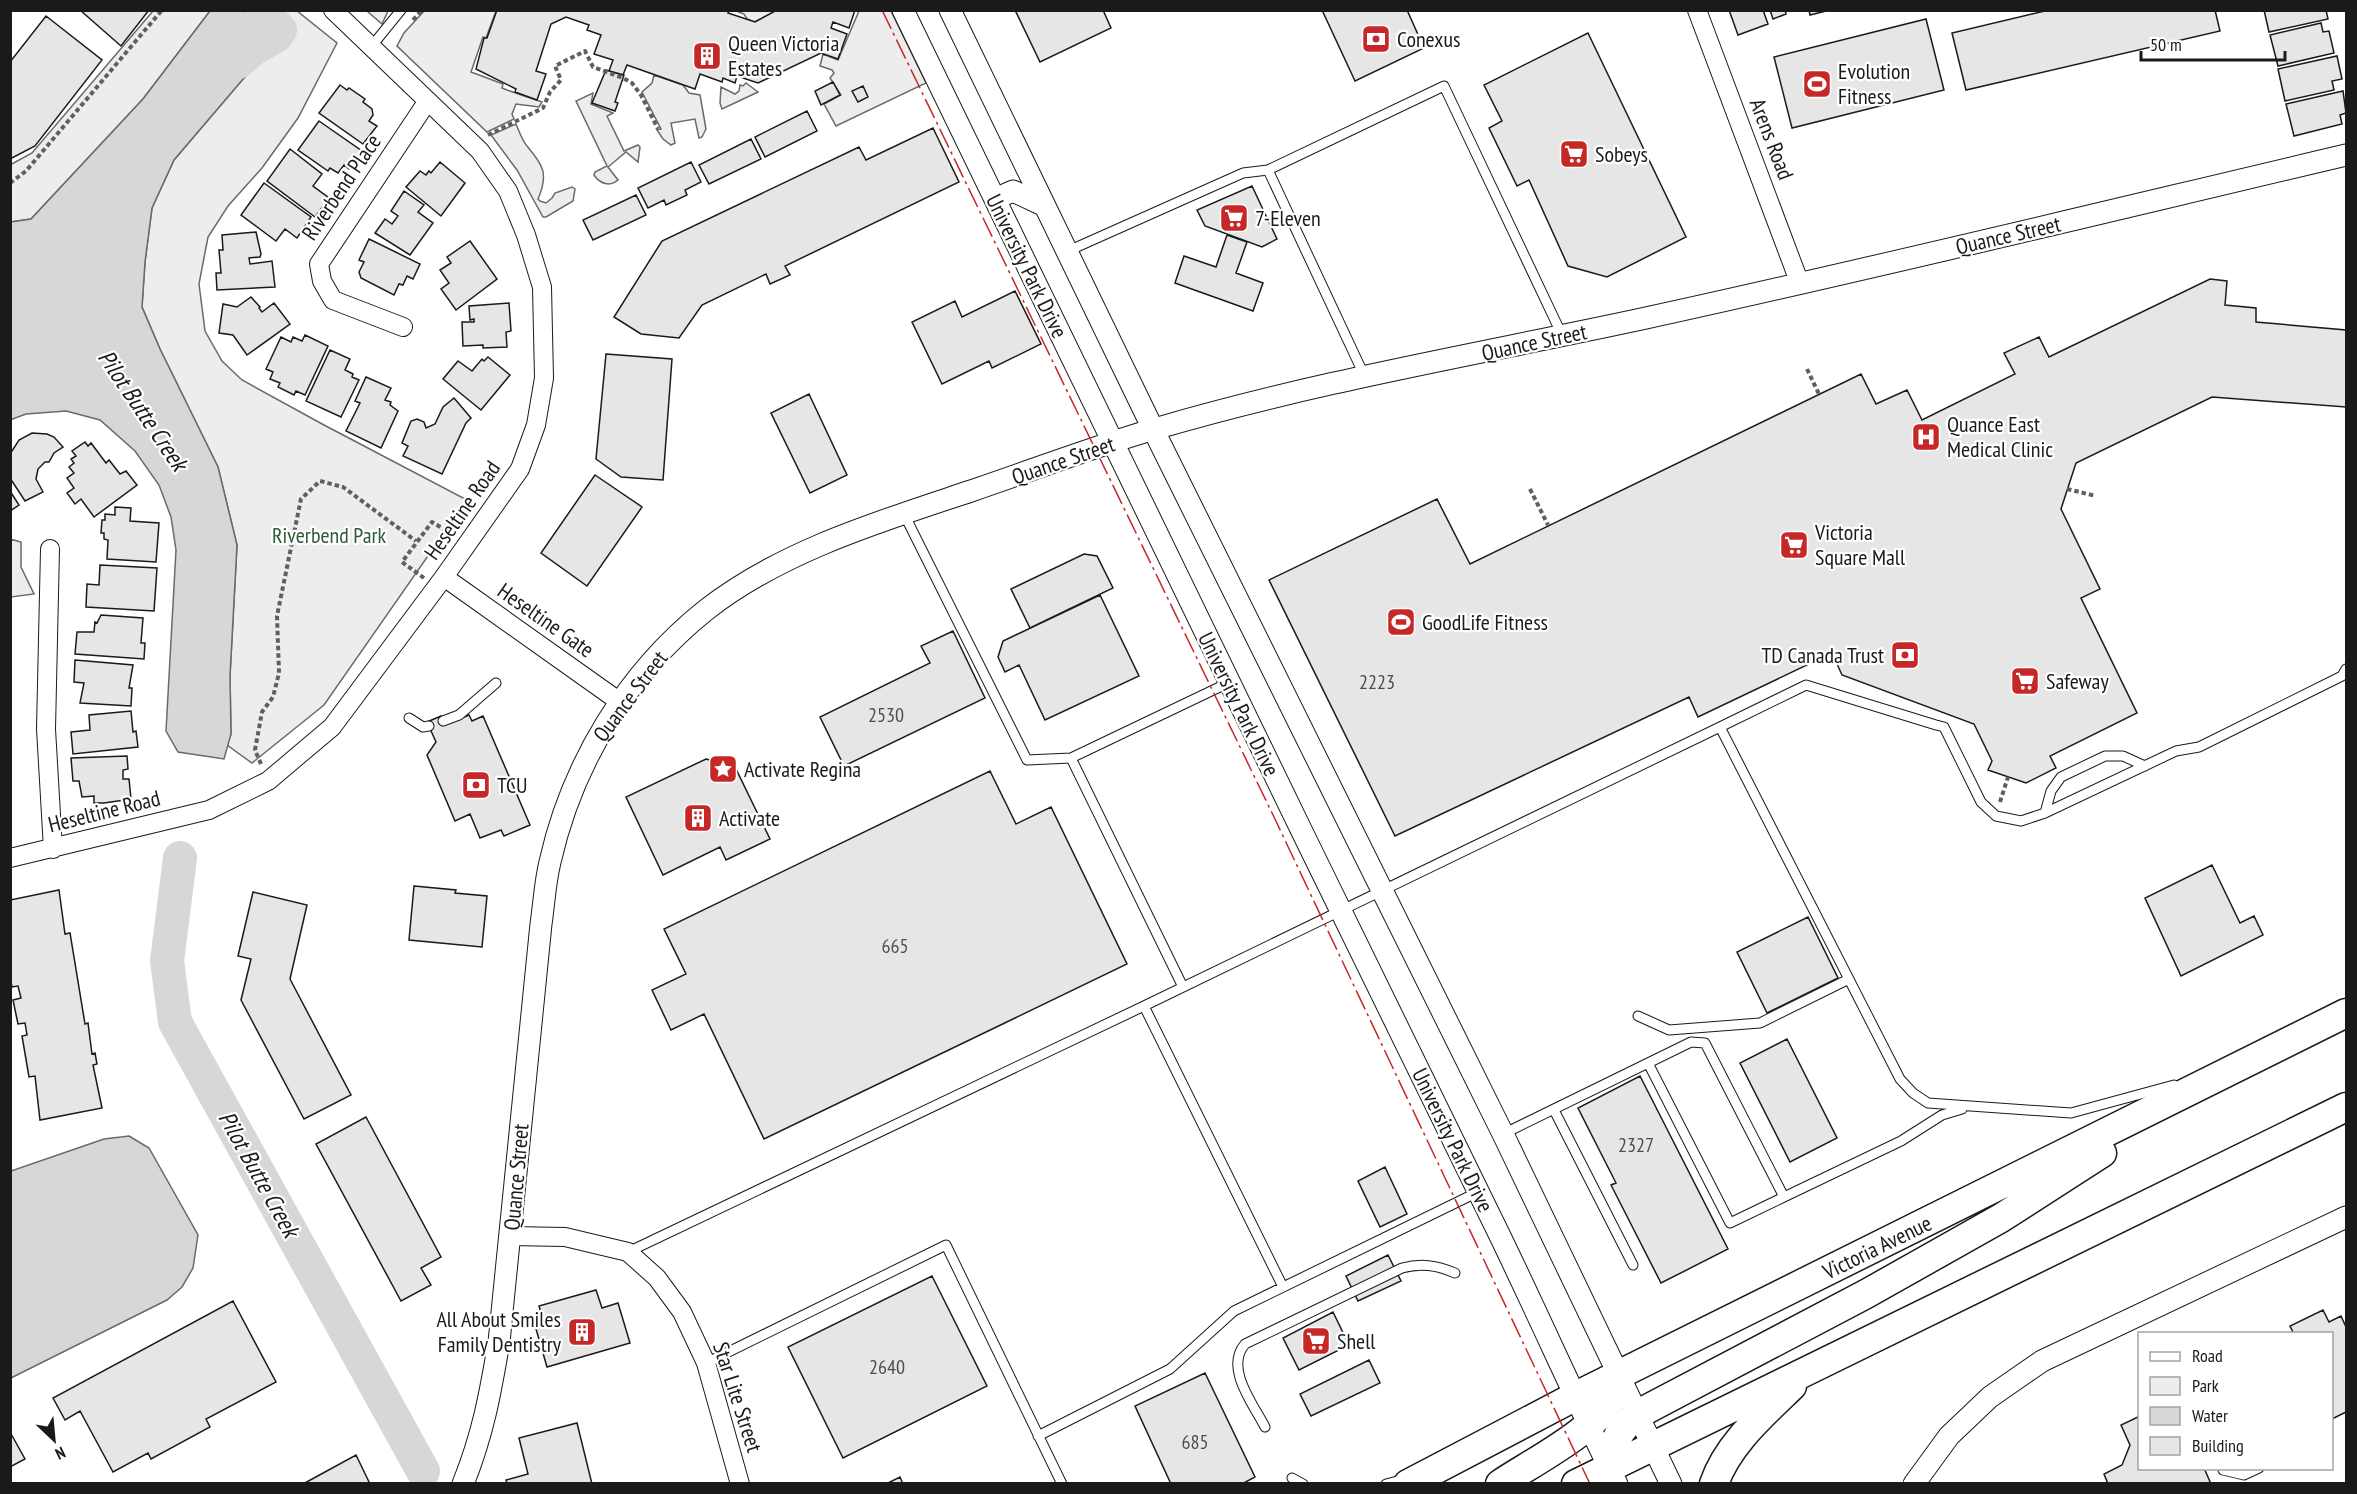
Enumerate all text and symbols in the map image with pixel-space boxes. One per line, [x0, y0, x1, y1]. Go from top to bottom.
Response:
bank icon: Conexus [1360, 23, 1392, 55]
scale bar [2141, 24, 2285, 62]
place label: Conexus [1397, 25, 1460, 53]
place label: Queen Victoria Estates [728, 29, 839, 82]
text: 50 m [2150, 33, 2182, 56]
building icon: Queen Victoria Estates [691, 40, 723, 72]
place label: Evolution Fitness [1838, 57, 1910, 110]
sports icon: Evolution Fitness [1801, 68, 1833, 100]
street label: Arens Road [1744, 94, 1800, 184]
street label: Riverbend Place [295, 129, 387, 245]
supermarket icon: Sobeys [1558, 138, 1590, 170]
place label: Sobeys [1595, 140, 1648, 168]
street label: University Park Drive [980, 189, 1074, 343]
supermarket icon: 7-Eleven [1218, 202, 1250, 234]
place label: 7-Eleven [1255, 204, 1321, 232]
street label: Quance Street [1953, 209, 2063, 261]
street label: Quance Street [1479, 317, 1589, 367]
water label: Pilot Butte Creek [91, 343, 196, 479]
place label: Quance East Medical Clinic [1947, 410, 2053, 463]
hospital icon: Quance East Medical Clinic [1910, 421, 1942, 453]
street label: Quance Street [1008, 429, 1118, 491]
street label: Heseltine Road [418, 455, 506, 565]
place label: Victoria Square Mall [1814, 518, 1906, 571]
park label: Riverbend Park [272, 521, 387, 549]
supermarket icon: Victoria Square Mall [1778, 529, 1810, 561]
street label: Heseltine Gate [492, 577, 600, 663]
sports icon: GoodLife Fitness [1385, 606, 1417, 638]
place label: GoodLife Fitness [1422, 608, 1548, 636]
street label: University Park Drive [1192, 627, 1286, 781]
bank icon: TD Canada Trust [1889, 639, 1921, 671]
place label: TD Canada Trust [1761, 641, 1884, 669]
street label: Quance Street [587, 645, 673, 747]
supermarket icon: Safeway [2009, 665, 2041, 697]
place label: Safeway [2046, 667, 2109, 695]
house number: 2223 [1359, 669, 1395, 695]
house number: 2530 [868, 702, 904, 728]
place icon: Activate Regina [707, 753, 739, 785]
place label: Activate Regina [744, 755, 861, 783]
bank icon: TCU [460, 769, 492, 801]
place label: TCU [497, 771, 528, 799]
street label: Heseltine Road [45, 784, 163, 838]
building icon: Activate [682, 802, 714, 834]
place label: Activate [719, 804, 780, 832]
house number: 665 [882, 933, 909, 959]
street label: University Park Drive [1406, 1063, 1500, 1217]
water label: Pilot Butte Creek [212, 1105, 308, 1245]
street label: Quance Street [497, 1123, 535, 1231]
house number: 2327 [1618, 1132, 1654, 1158]
street label: Victoria Avenue [1817, 1209, 1936, 1286]
place label: All About Smiles Family Dentistry [436, 1305, 562, 1358]
building icon: All About Smiles Family Dentistry [566, 1316, 598, 1348]
supermarket icon: Shell [1300, 1325, 1332, 1357]
place label: Shell [1337, 1327, 1376, 1355]
legend [2138, 1332, 2333, 1470]
street label: Star Lite Street [707, 1338, 769, 1456]
text: Road [2192, 1344, 2223, 1367]
house number: 2640 [869, 1354, 905, 1380]
text: Park [2192, 1374, 2219, 1397]
text: Water [2192, 1404, 2228, 1427]
north arrow [24, 1410, 84, 1470]
house number: 685 [1182, 1429, 1209, 1455]
text: Building [2192, 1434, 2244, 1457]
text: N [52, 1443, 69, 1464]

